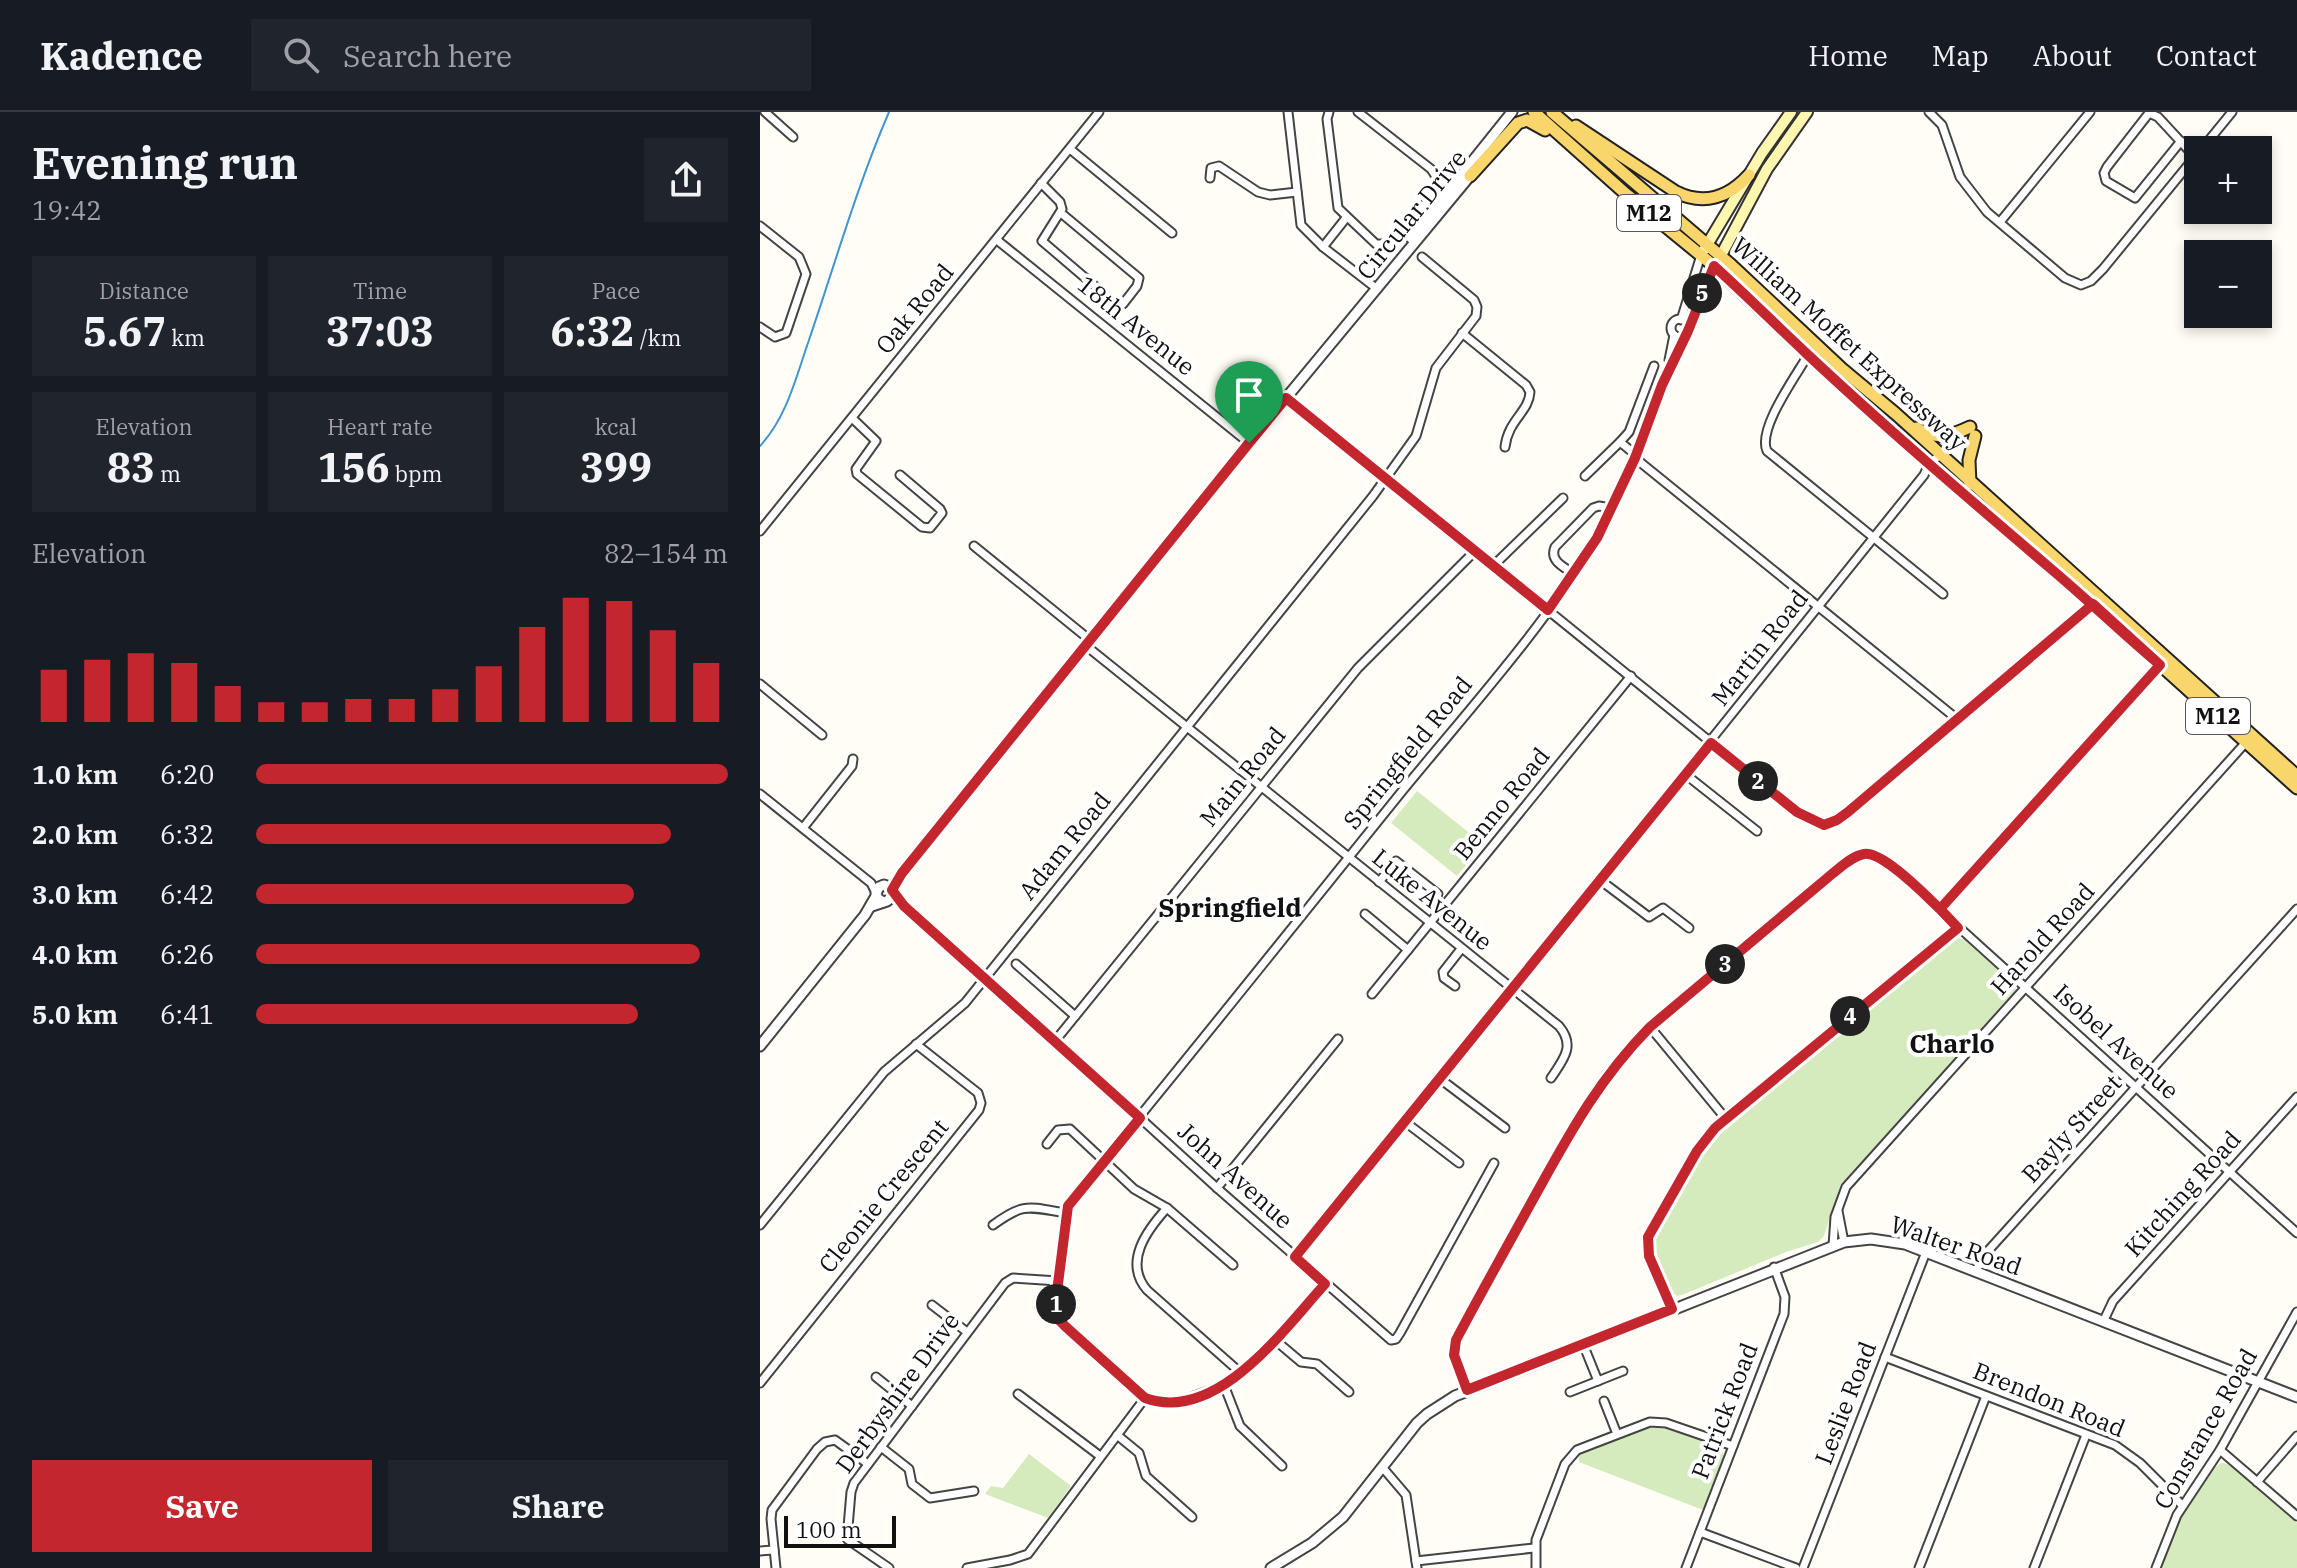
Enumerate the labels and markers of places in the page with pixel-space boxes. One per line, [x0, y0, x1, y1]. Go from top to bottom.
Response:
pin: 5 [1682, 273, 1722, 313]
pin [1215, 361, 1283, 443]
pin: 2 [1738, 761, 1778, 801]
pin: 3 [1705, 944, 1745, 984]
pin: 4 [1830, 996, 1870, 1036]
pin: 1 [1036, 1284, 1076, 1324]

